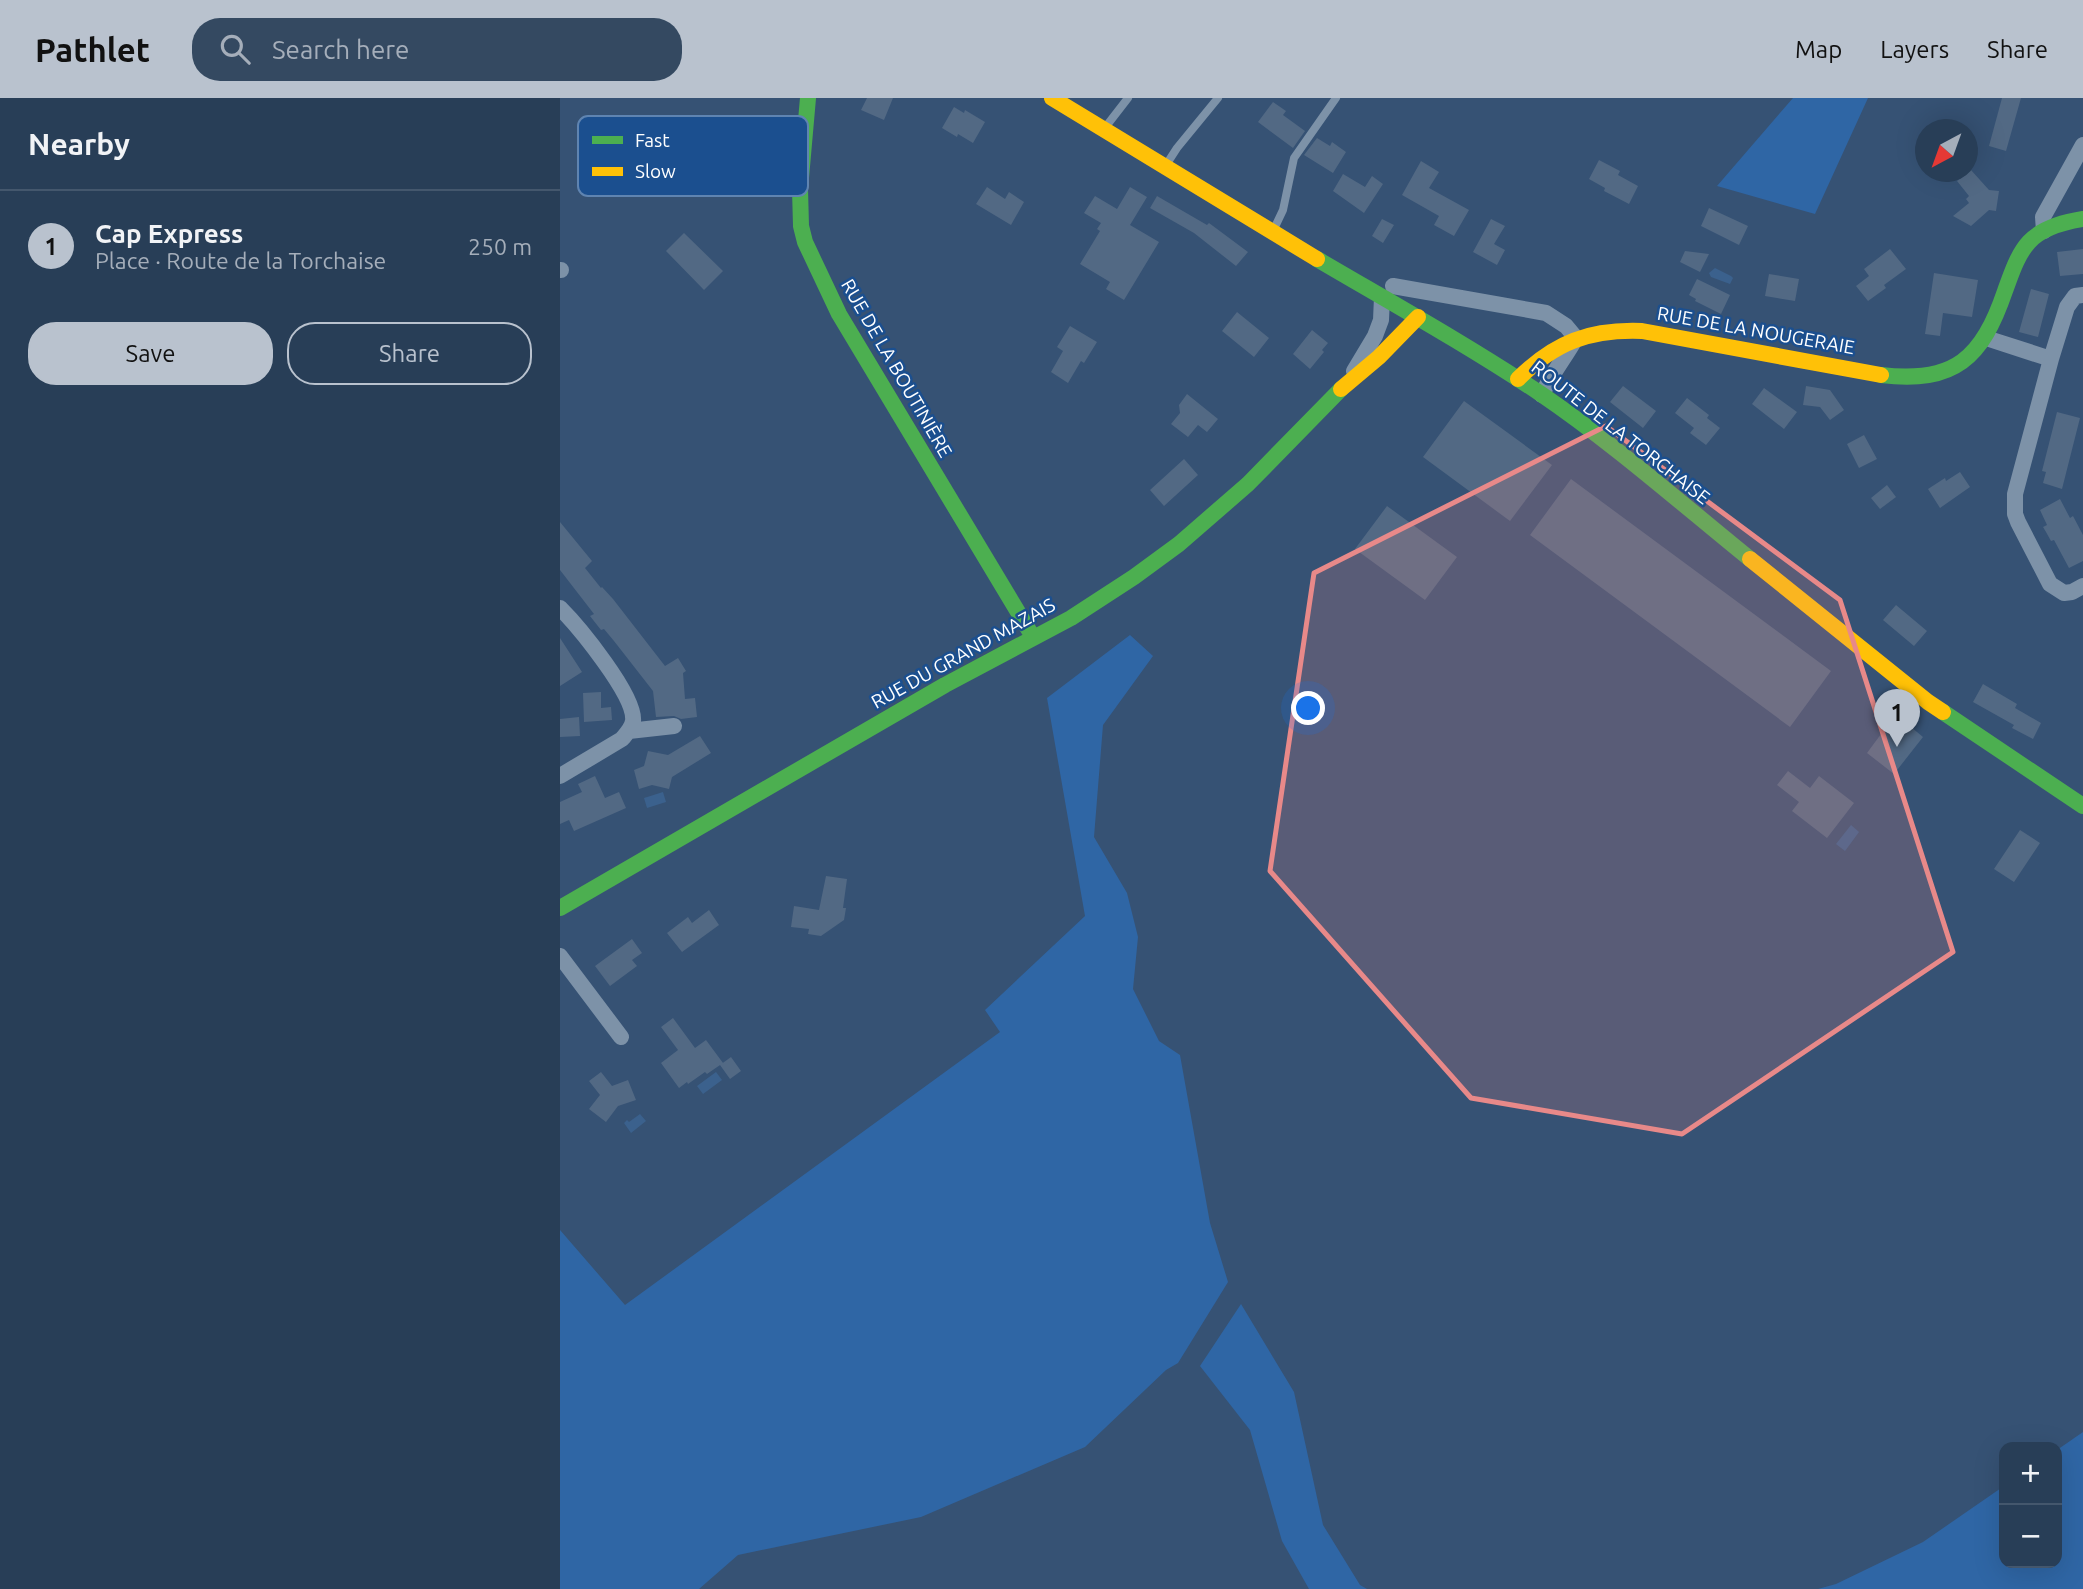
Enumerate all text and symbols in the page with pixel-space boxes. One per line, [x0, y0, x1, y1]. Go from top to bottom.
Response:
search box [192, 18, 682, 81]
icon: search [216, 30, 254, 68]
text: Pathlet [35, 31, 150, 68]
text: Search here [272, 35, 409, 64]
text: Map [1795, 36, 1842, 63]
text: Layers [1880, 36, 1949, 63]
text: Share [1987, 36, 2048, 63]
legend [578, 116, 808, 196]
north arrow [1915, 119, 1978, 182]
text: Nearby [28, 127, 130, 161]
text: Fast [635, 129, 670, 151]
text: Slow [635, 160, 676, 182]
text: Cap Express [95, 219, 243, 248]
text: 1 [45, 234, 57, 259]
text: 250 m [468, 234, 532, 259]
text: Place · Route de la Torchaise [95, 248, 386, 273]
street label: RUE DE LA BOUTINIÈRE [837, 275, 957, 461]
street label: RUE DE LA NOUGERAIE [1656, 302, 1856, 358]
button: Save [28, 322, 273, 385]
button: Share [287, 322, 532, 385]
street label: ROUTE DE LA TORCHAISE [1528, 356, 1714, 508]
street label: RUE DU GRAND MAZAIS [867, 593, 1059, 713]
pin: 1 [1874, 689, 1920, 747]
your location [1291, 691, 1325, 725]
map controls [1999, 1442, 2062, 1568]
button: + [1999, 1442, 2062, 1505]
button: − [1999, 1505, 2062, 1568]

